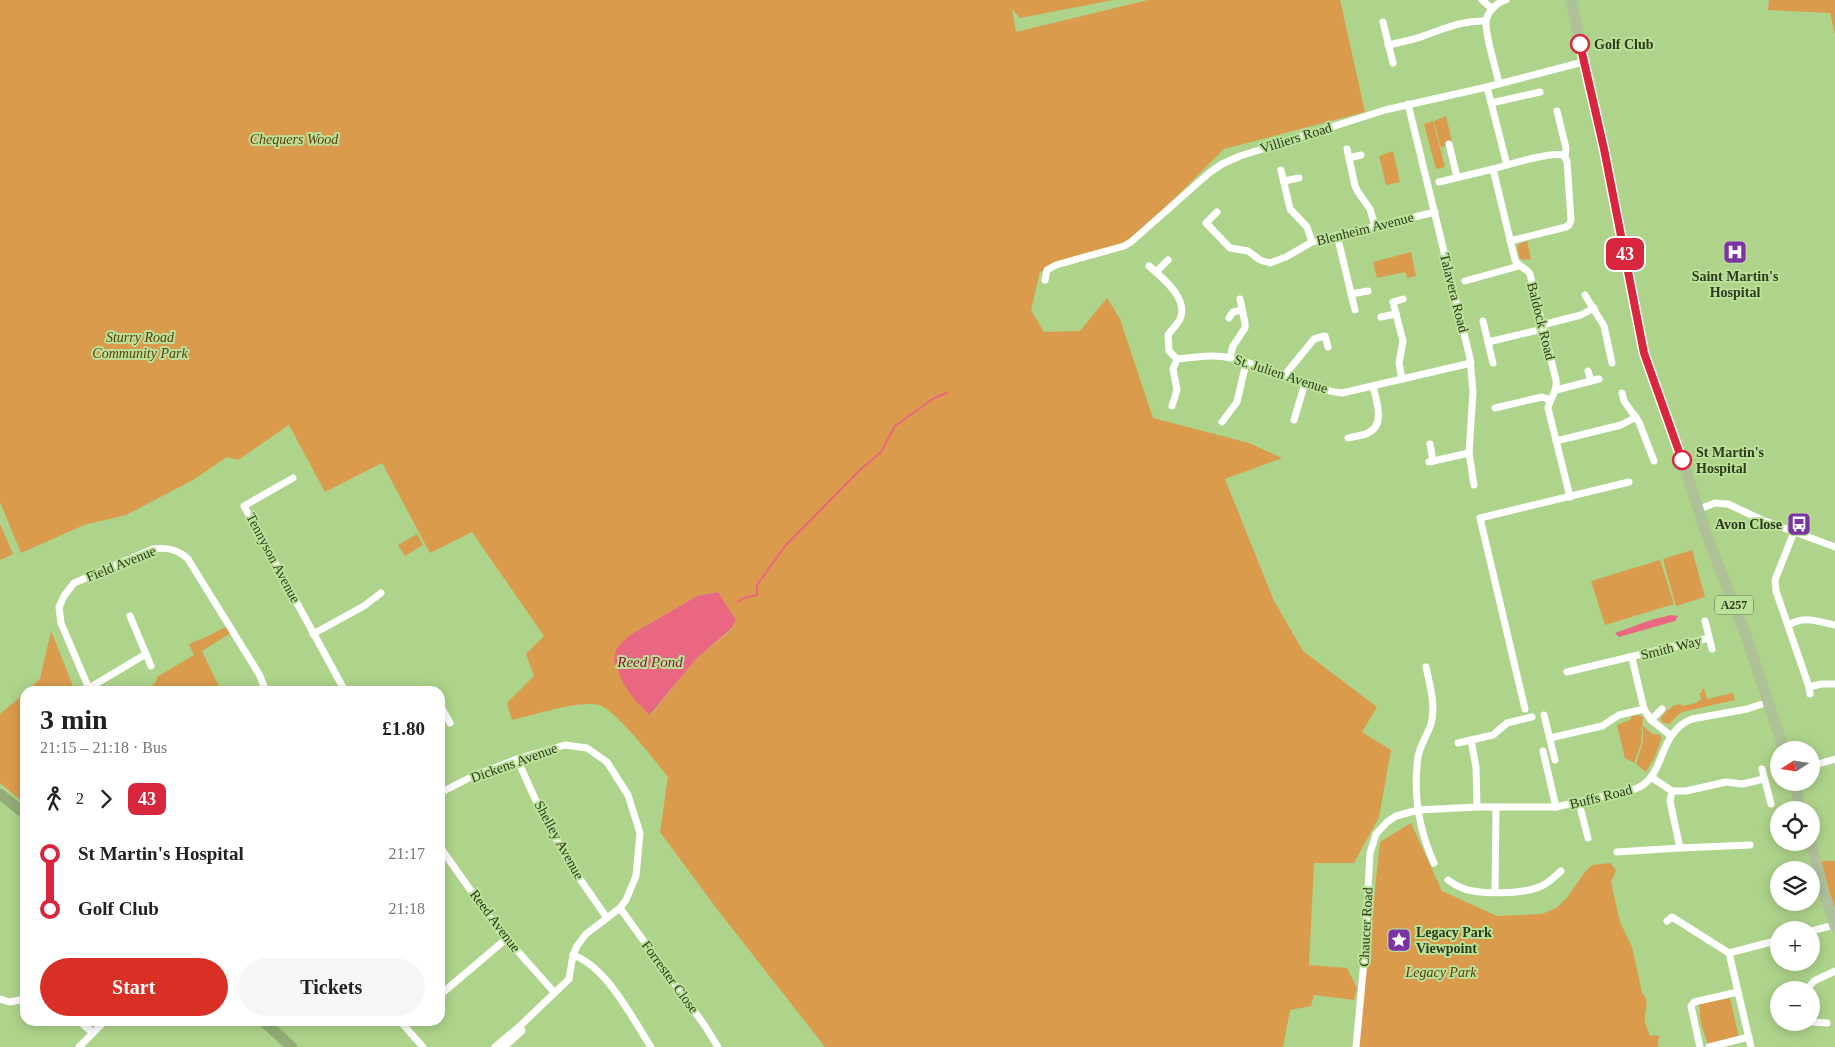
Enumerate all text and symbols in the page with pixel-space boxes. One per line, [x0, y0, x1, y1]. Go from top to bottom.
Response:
marker: Golf Club [1570, 34, 1590, 54]
place label: Golf Club [1594, 37, 1654, 52]
street label: Villiers Road [1258, 120, 1334, 156]
park label: Chequers Wood [250, 132, 339, 147]
street label: Blenheim Avenue [1315, 210, 1415, 248]
line badge: 43 [1602, 238, 1648, 270]
hospital icon: Saint Martin's Hospital [1722, 239, 1748, 265]
text: 43 [1616, 244, 1634, 264]
street label: Talavera Road [1437, 252, 1471, 334]
place label: Saint Martin's Hospital [1692, 269, 1779, 300]
street label: Baldock Road [1524, 281, 1558, 361]
park label: Sturry Road Community Park [92, 330, 188, 361]
street label: St. Julien Avenue [1232, 352, 1330, 396]
place label: St Martin's Hospital [1696, 445, 1765, 476]
marker: St Martin's Hospital [1672, 450, 1692, 470]
street label: Tennyson Avenue [243, 511, 303, 605]
bus stop icon: Avon Close [1786, 511, 1812, 537]
place label: Avon Close [1715, 517, 1782, 532]
street label: Field Avenue [84, 543, 158, 585]
road number: A257 [1715, 596, 1753, 614]
street label: Smith Way [1639, 633, 1703, 663]
water label: Reed Pond [616, 654, 683, 670]
text: 3 min [40, 704, 108, 735]
text: £1.80 [382, 718, 425, 739]
text: 21:15 – 21:18 · Bus [40, 739, 167, 756]
street label: Dickens Avenue [469, 740, 559, 786]
north arrow [1770, 741, 1820, 791]
map controls [1770, 741, 1820, 1031]
street label: Buffs Road [1568, 782, 1634, 812]
icon: walk [40, 785, 68, 813]
icon: forward [92, 785, 120, 813]
text: 43 [138, 789, 156, 809]
text: 2 [76, 790, 84, 807]
street label: Shelley Avenue [531, 798, 587, 882]
button: locate [1770, 801, 1820, 851]
text: St Martin's Hospital [78, 843, 244, 864]
text: 21:17 [389, 845, 425, 862]
button: layers [1770, 861, 1820, 911]
street label: Reed Avenue [467, 887, 523, 955]
street label: Chaucer Road [1356, 887, 1376, 967]
text: Golf Club [78, 898, 159, 919]
text: 21:18 [389, 900, 425, 917]
button: + [1770, 921, 1820, 971]
place label: Legacy Park Viewpoint [1416, 925, 1492, 956]
place icon: Legacy Park Viewpoint [1386, 927, 1412, 953]
street label: Forrester Close [639, 938, 701, 1016]
button: Start [40, 958, 228, 1016]
button: Tickets [238, 958, 425, 1016]
park label: Legacy Park [1404, 965, 1477, 980]
button: − [1770, 981, 1820, 1031]

